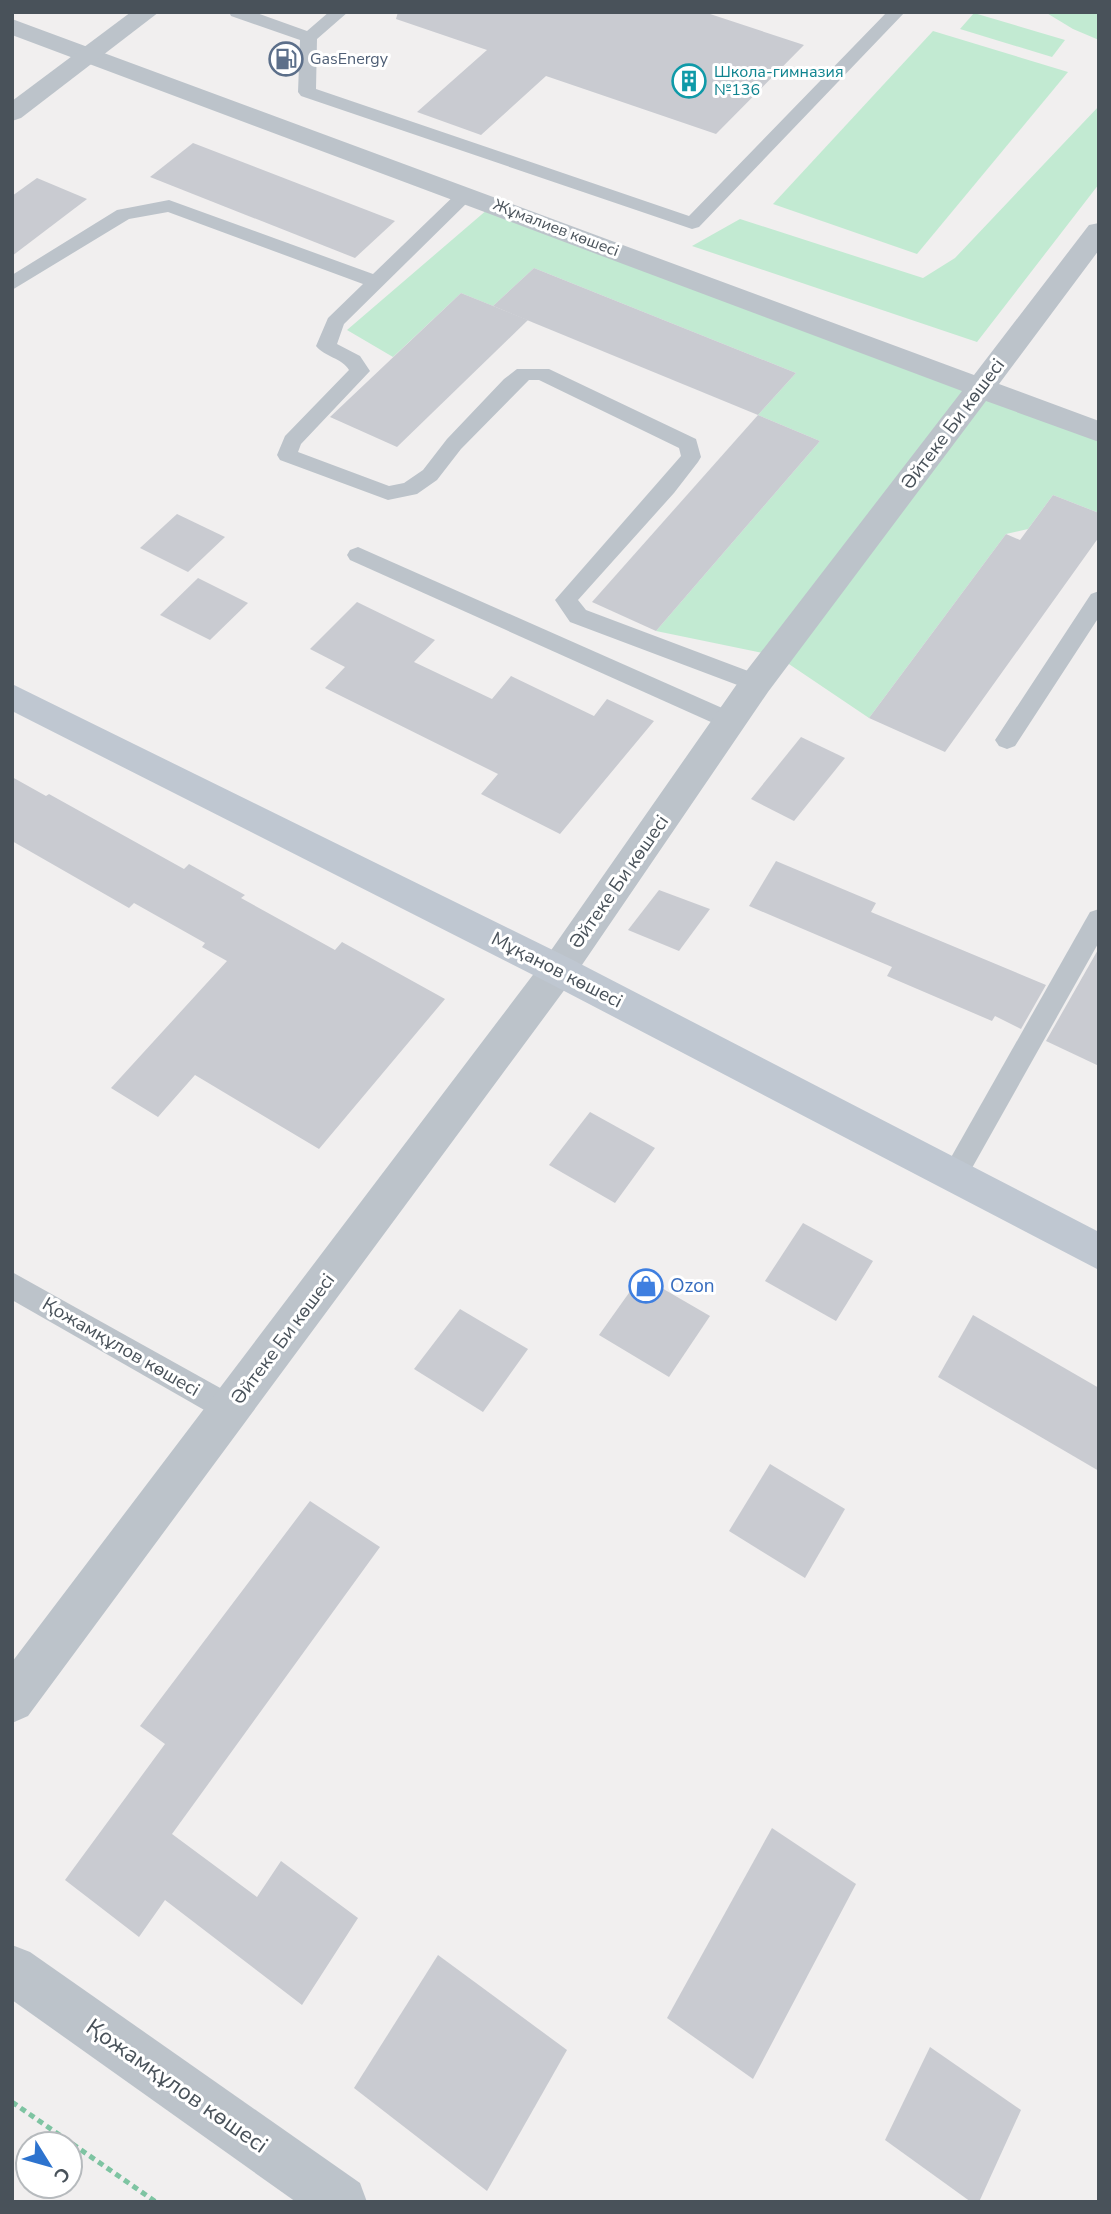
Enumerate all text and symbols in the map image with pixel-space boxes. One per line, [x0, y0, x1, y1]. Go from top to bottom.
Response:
fuel station icon: GasEnergy [267, 40, 305, 78]
place label: GasEnergy [310, 48, 389, 70]
place label: Школа-гимназия №136 [714, 61, 844, 101]
building icon: Школа-гимназия №136 [670, 62, 708, 100]
street label: Жұмалиев көшесі [490, 194, 622, 262]
street label: Әйтеке Би көшесі [895, 353, 1011, 495]
street label: Әйтеке Би көшесі [563, 810, 675, 954]
street label: Мұқанов көшесі [487, 926, 627, 1014]
shop icon: Ozon [627, 1267, 665, 1305]
street label: Әйтеке Би көшесі [225, 1268, 341, 1410]
place label: Ozon [670, 1273, 715, 1299]
street label: Қожамқұлов көшесі [37, 1291, 205, 1403]
street label: Қожамқұлов көшесі [80, 2012, 274, 2160]
north arrow [14, 2130, 84, 2200]
text: С [47, 2162, 76, 2188]

